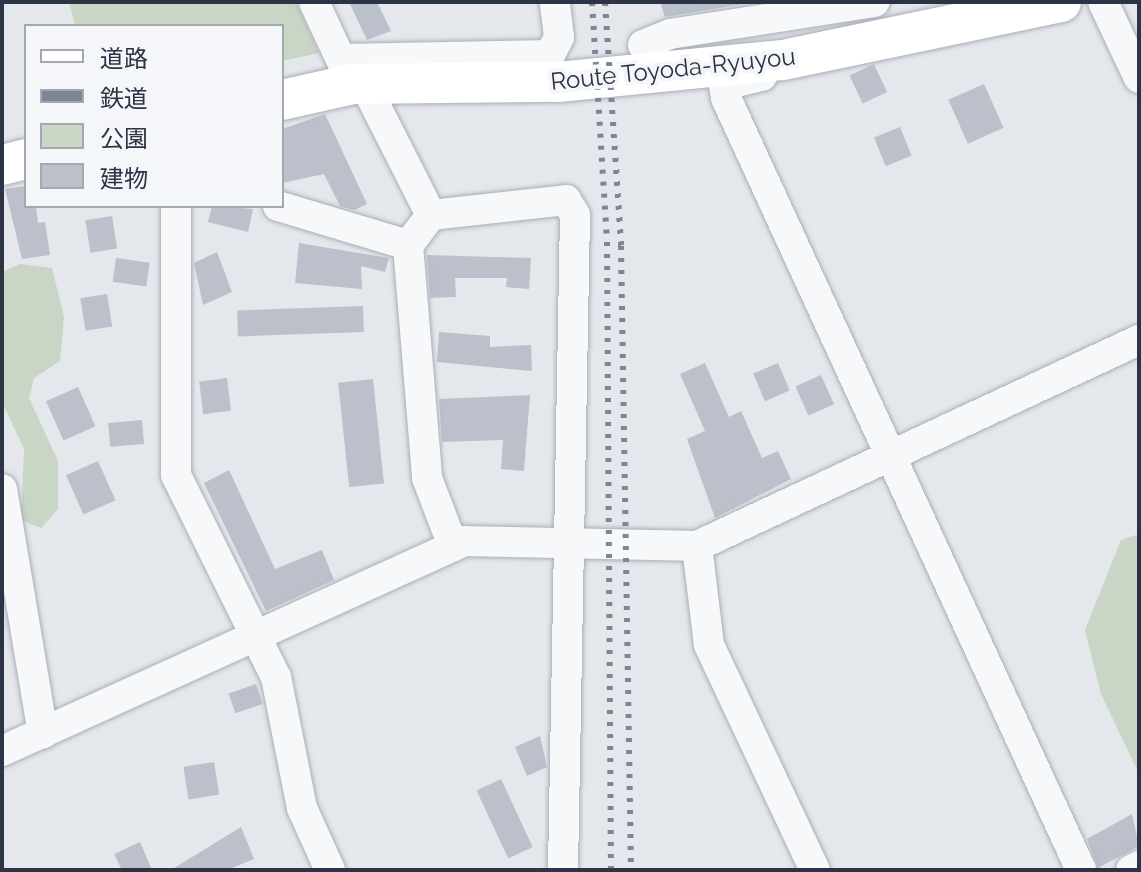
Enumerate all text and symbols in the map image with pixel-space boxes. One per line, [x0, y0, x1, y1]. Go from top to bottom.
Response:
legend [24, 24, 284, 208]
street label: Route Toyoda-Ryuyou [549, 42, 797, 96]
text: 道路 [100, 44, 148, 73]
text: 鉄道 [100, 84, 148, 113]
text: 公園 [100, 124, 148, 153]
text: 建物 [100, 164, 148, 193]

